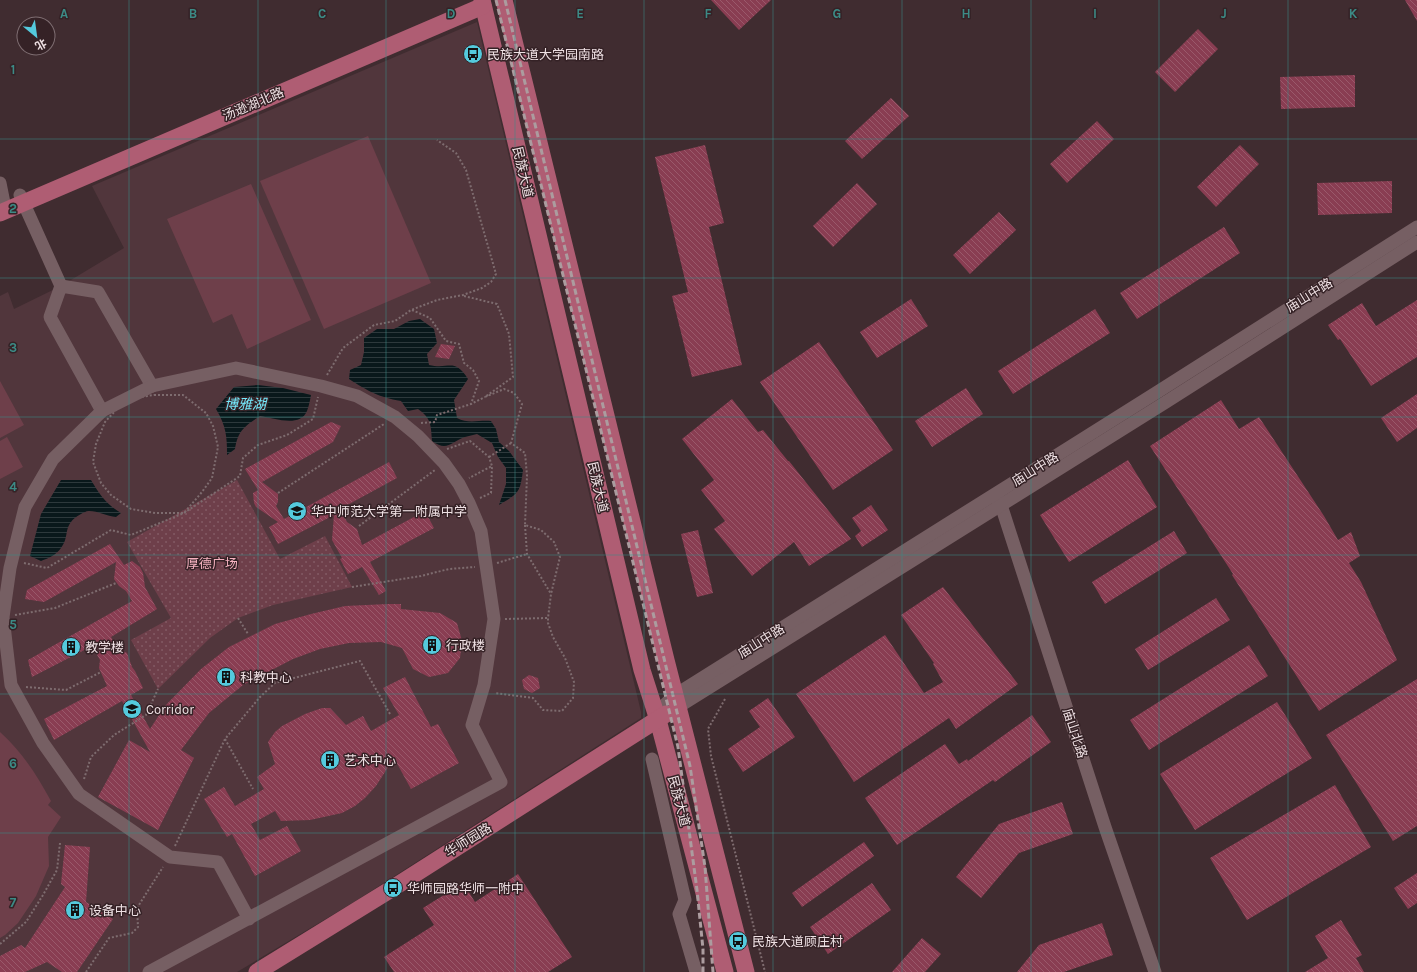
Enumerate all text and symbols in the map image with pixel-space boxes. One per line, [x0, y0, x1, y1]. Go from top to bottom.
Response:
text: A [60, 6, 68, 21]
text: B [189, 6, 197, 21]
text: C [318, 6, 326, 21]
text: D [447, 6, 456, 21]
text: E [576, 6, 584, 21]
text: F [704, 6, 712, 21]
text: G [833, 6, 841, 21]
text: H [961, 6, 971, 21]
text: I [1093, 6, 1097, 21]
text: J [1221, 6, 1227, 21]
text: K [1349, 6, 1358, 21]
north arrow [16, 16, 56, 56]
text: 北 [33, 36, 49, 53]
bus stop icon: 民族大道大学园南路 [462, 43, 484, 65]
place label: 民族大道大学园南路 [487, 47, 604, 62]
text: 1 [11, 62, 15, 77]
street label: 汤逊湖北路 [220, 84, 286, 124]
street label: 民族大道 [510, 145, 536, 199]
text: 2 [9, 201, 17, 216]
street label: 庙山中路 [1283, 275, 1335, 315]
text: 3 [9, 340, 17, 355]
water label: 博雅湖 [224, 396, 268, 413]
street label: 庙山中路 [1009, 449, 1061, 489]
street label: 民族大道 [585, 460, 611, 514]
text: 4 [9, 479, 17, 494]
school or university icon: 华中师范大学第一附属中学 [286, 500, 308, 522]
place label: 华中师范大学第一附属中学 [311, 504, 467, 519]
park label: 厚德广场 [186, 556, 238, 571]
text: 5 [9, 617, 17, 632]
street label: 庙山中路 [735, 621, 787, 661]
building icon: 行政楼 [421, 634, 443, 656]
building icon: 教学楼 [60, 636, 82, 658]
place label: 行政楼 [446, 638, 485, 653]
place label: 教学楼 [85, 640, 124, 655]
building icon: 科教中心 [215, 666, 237, 688]
place label: 科教中心 [240, 670, 292, 685]
school or university icon: Corridor [121, 698, 143, 720]
place label: Corridor [146, 702, 194, 717]
street label: 庙山北路 [1060, 706, 1090, 760]
building icon: 艺术中心 [319, 749, 341, 771]
place label: 艺术中心 [344, 753, 396, 768]
text: 6 [9, 756, 17, 771]
street label: 民族大道 [665, 774, 693, 828]
street label: 华师园路 [442, 820, 494, 860]
bus stop icon: 华师园路华师一附中 [382, 877, 404, 899]
place label: 华师园路华师一附中 [407, 881, 524, 896]
text: 7 [10, 895, 17, 910]
building icon: 设备中心 [64, 899, 86, 921]
place label: 设备中心 [89, 903, 141, 918]
bus stop icon: 民族大道顾庄村 [727, 930, 749, 952]
place label: 民族大道顾庄村 [752, 934, 843, 949]

